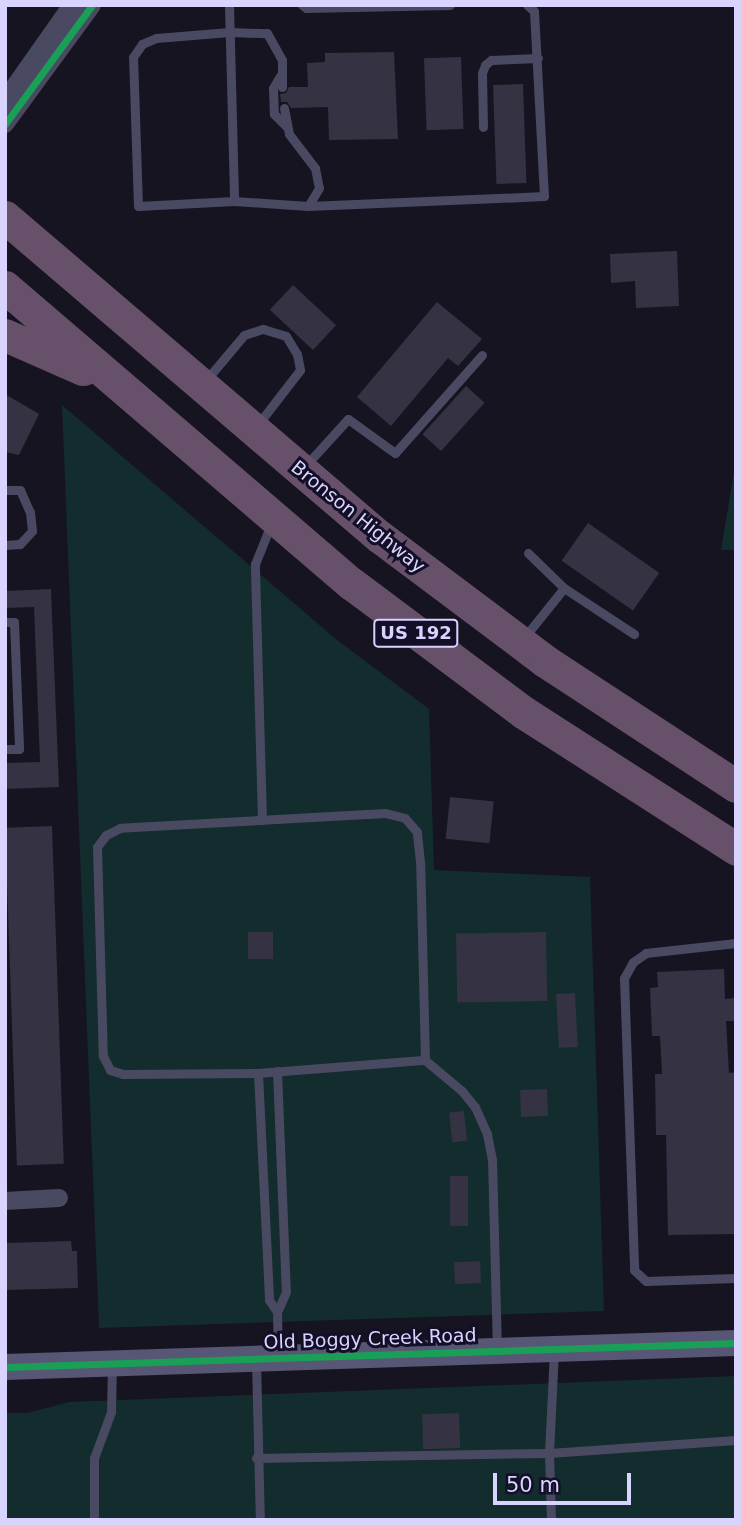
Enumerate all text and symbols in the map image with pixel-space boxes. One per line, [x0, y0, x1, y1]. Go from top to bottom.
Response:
street label: Bronson Highway [286, 456, 430, 578]
road number: US 192 [372, 618, 460, 648]
street label: Old Boggy Creek Road [263, 1324, 477, 1354]
scale bar [496, 1458, 634, 1502]
text: 50 m [506, 1473, 560, 1497]

